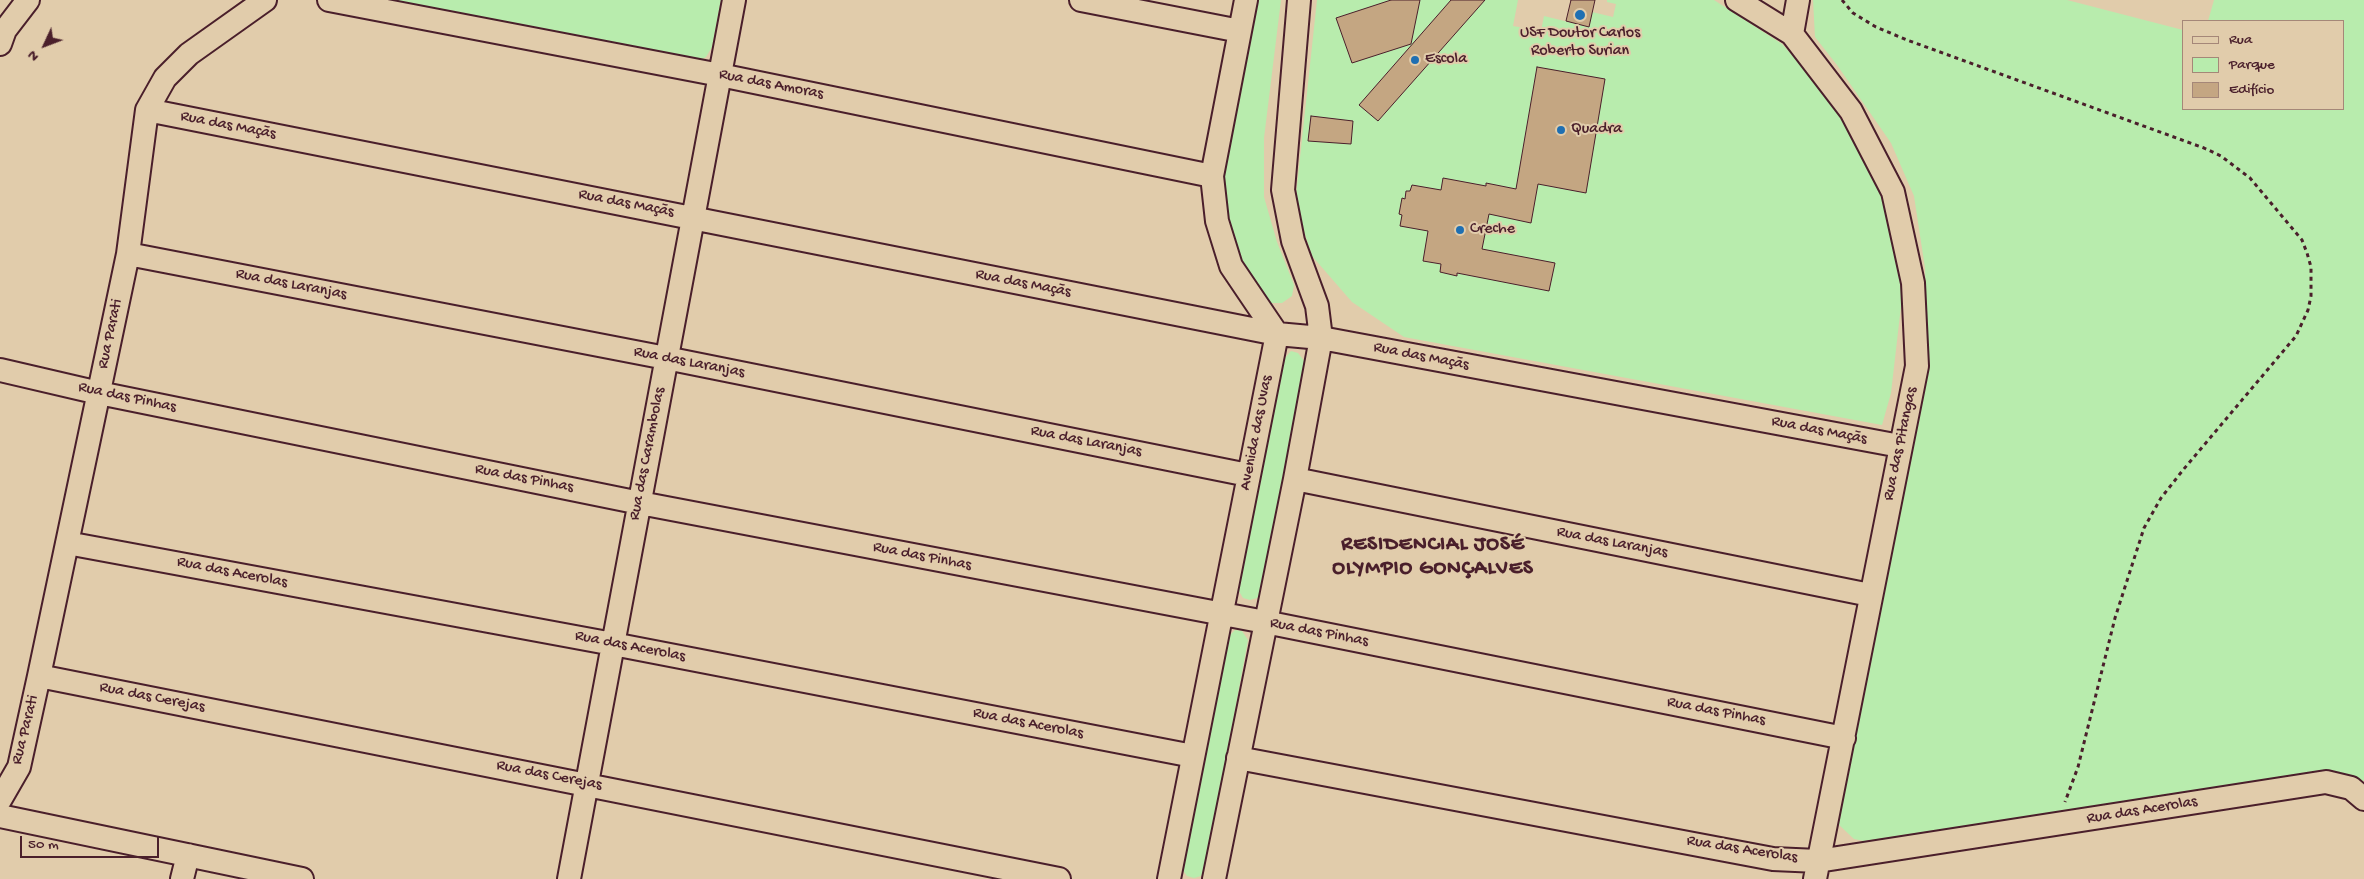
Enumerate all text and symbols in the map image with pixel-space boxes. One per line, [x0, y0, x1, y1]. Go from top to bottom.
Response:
marker: USF Doutor Carlos Roberto Surian [1573, 8, 1587, 22]
north arrow [20, 20, 70, 70]
legend [2182, 20, 2344, 110]
place label: USF Doutor Carlos Roberto Surian [1520, 24, 1640, 62]
text: Rua [2229, 31, 2252, 49]
text: N [24, 46, 43, 65]
place label: Escola [1425, 50, 1467, 70]
marker: Escola [1409, 54, 1421, 66]
text: Parque [2229, 56, 2275, 74]
street label: Rua das Amoras [717, 65, 825, 105]
text: Edifício [2229, 81, 2274, 99]
street label: Rua das Maçãs [179, 107, 277, 145]
place label: Quadra [1571, 120, 1622, 140]
marker: Quadra [1555, 124, 1567, 136]
street label: Rua das Maçãs [577, 185, 675, 223]
place label: Creche [1470, 220, 1515, 240]
marker: Creche [1454, 224, 1466, 236]
street label: Rua das Laranjas [234, 265, 348, 305]
street label: Rua das Maçãs [974, 265, 1072, 303]
street label: Rua Parati [94, 297, 128, 371]
street label: Rua das Maçãs [1372, 338, 1470, 376]
street label: Rua das Laranjas [632, 343, 746, 383]
street label: Avenida das Uvas [1236, 374, 1278, 492]
street label: Rua das Pinhas [76, 378, 178, 418]
street label: Rua das Pitangas [1880, 385, 1922, 503]
street label: Rua das Carambolas [626, 386, 670, 522]
street label: Rua das Maçãs [1770, 412, 1868, 450]
street label: Rua das Laranjas [1029, 422, 1143, 462]
street label: Rua das Pinhas [473, 460, 575, 498]
street label: Rua das Laranjas [1555, 523, 1669, 563]
district label: RESIDENCIAL JOSÉ OLYMPIO GONÇALVES [1330, 533, 1536, 583]
street label: Rua das Pinhas [871, 538, 973, 576]
street label: Rua das Acerolas [175, 553, 289, 593]
street label: Rua das Pinhas [1268, 614, 1370, 652]
street label: Rua das Acerolas [573, 627, 687, 667]
street label: Rua das Cerejas [98, 678, 206, 718]
street label: Rua Parati [8, 693, 44, 767]
street label: Rua das Pinhas [1665, 693, 1767, 731]
street label: Rua das Acerolas [971, 704, 1085, 744]
street label: Rua das Cerejas [495, 756, 603, 796]
street label: Rua das Acerolas [2085, 793, 2199, 829]
scale bar [22, 826, 161, 858]
street label: Rua das Acerolas [1685, 832, 1799, 868]
text: 50 m [28, 836, 59, 854]

